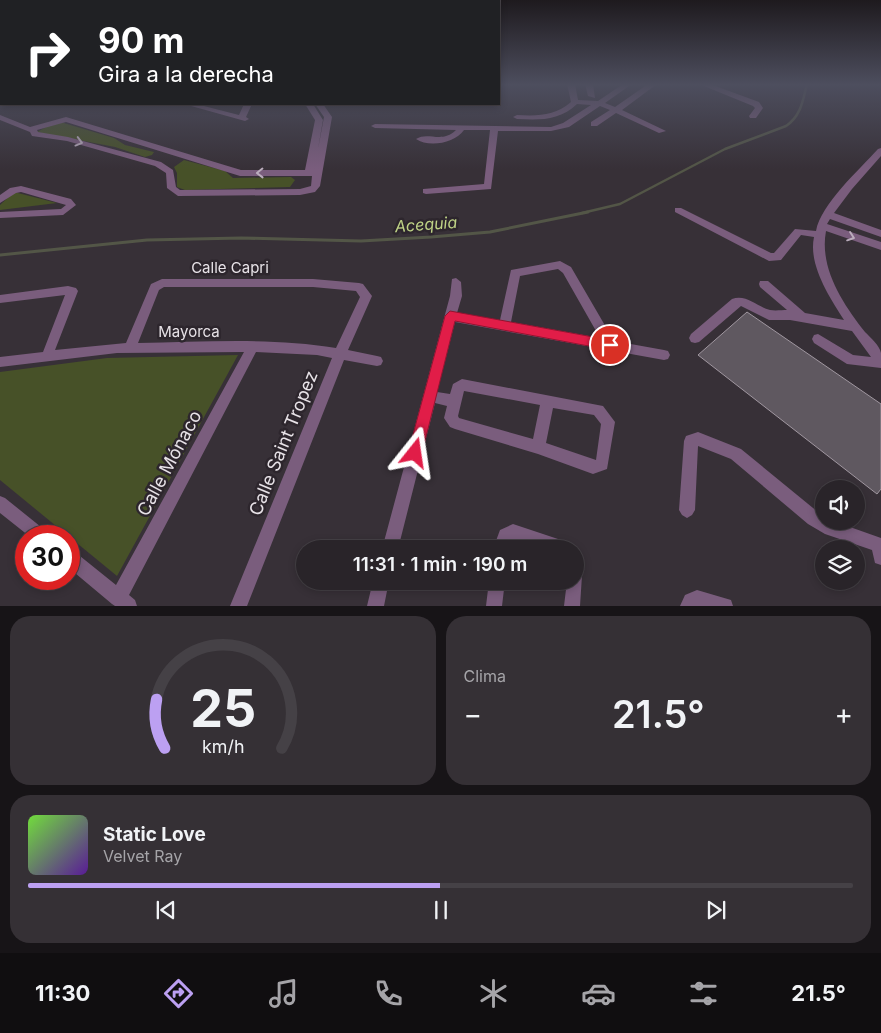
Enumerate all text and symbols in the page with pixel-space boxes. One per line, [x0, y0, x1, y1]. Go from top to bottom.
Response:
text: 90 m [98, 19, 185, 61]
icon: right [15, 20, 80, 85]
text: Gira a la derecha [98, 61, 274, 87]
one-way arrow [74, 136, 82, 146]
one-way arrow [256, 168, 264, 179]
water label: Acequia [393, 212, 458, 236]
one-way arrow [846, 231, 855, 241]
street label: Calle Capri [191, 258, 269, 277]
street label: Mayorca [158, 322, 220, 341]
pin [589, 324, 631, 366]
icon: arrive [596, 331, 624, 359]
street label: Calle Saint Tropez [244, 368, 322, 518]
street label: Calle Mónaco [132, 407, 206, 519]
position arrow [388, 426, 440, 478]
map controls [815, 480, 865, 590]
button: sound [815, 480, 865, 530]
speed limit sign: 30 [15, 525, 80, 590]
button: layers [815, 540, 865, 590]
text: 11:31 · 1 min · 190 m [353, 553, 527, 576]
text: Clima [464, 666, 506, 686]
text: 25 [190, 677, 256, 740]
text: 21.5° [612, 691, 705, 737]
text: − [464, 697, 482, 731]
text: + [834, 697, 853, 731]
text: km/h [202, 736, 244, 757]
text: Static Love [103, 823, 206, 846]
text: Velvet Ray [103, 846, 182, 866]
icon: previous [152, 896, 180, 924]
icon: pause [427, 896, 455, 924]
icon: next [702, 896, 730, 924]
icon: directions [161, 976, 196, 1011]
icon: music [266, 976, 301, 1011]
icon: phone [371, 976, 406, 1011]
icon: climate [476, 976, 511, 1011]
icon: car [581, 976, 616, 1011]
icon: filters [686, 976, 721, 1011]
text: 11:30 [35, 980, 90, 1006]
text: 21.5° [791, 980, 846, 1006]

